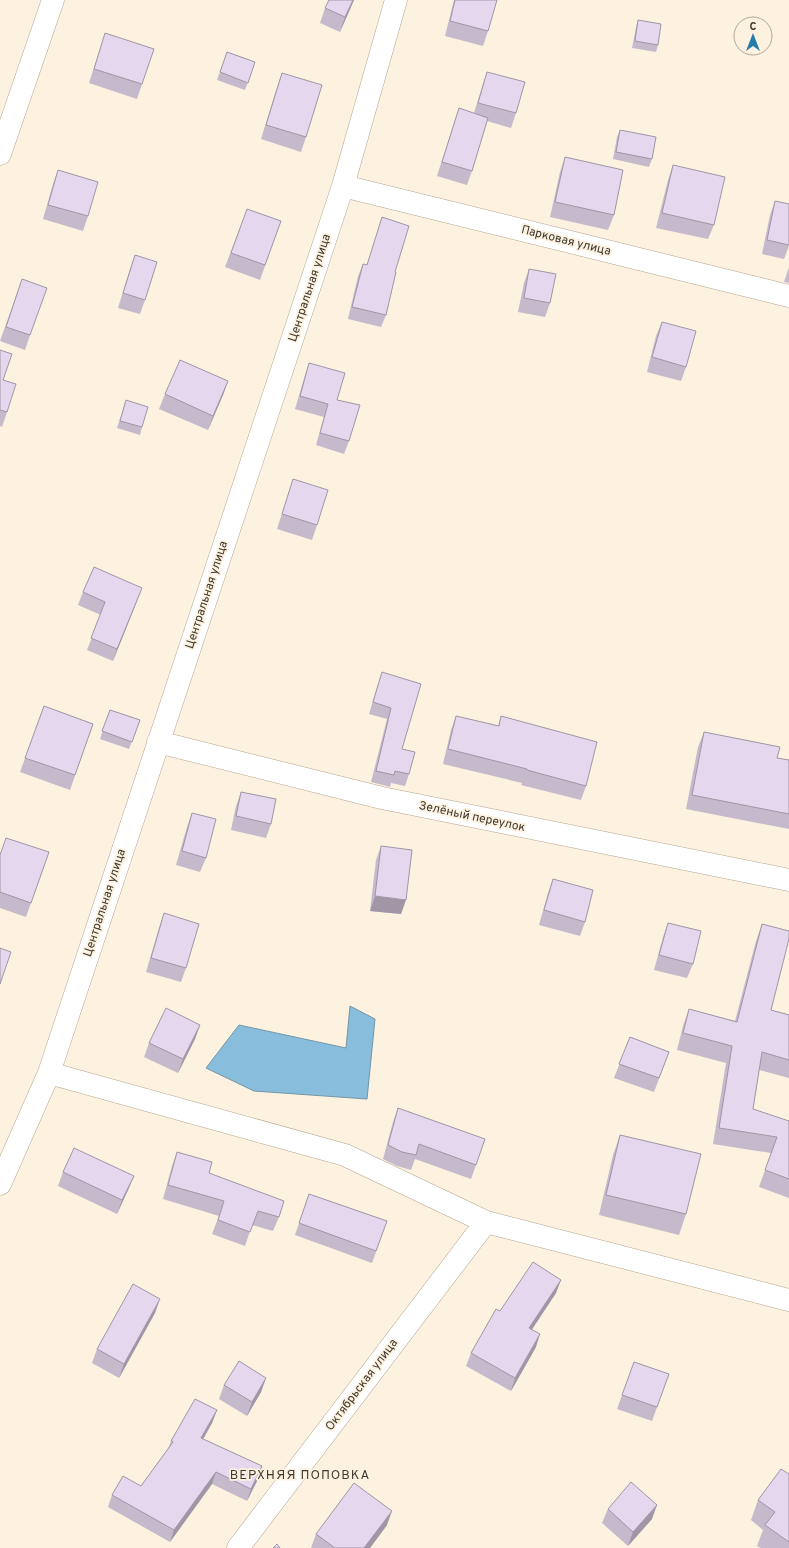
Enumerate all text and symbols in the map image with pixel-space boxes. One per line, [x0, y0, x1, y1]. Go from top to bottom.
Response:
north arrow [733, 16, 773, 56]
text: С [749, 20, 757, 34]
street label: Парковая улица [519, 222, 613, 260]
street label: Центральная улица [285, 232, 335, 344]
street label: Центральная улица [182, 539, 232, 651]
street label: Зелёный переулок [417, 798, 527, 836]
street label: Центральная улица [80, 847, 130, 959]
street label: Октябрьская улица [322, 1336, 402, 1434]
district label: ВЕРХНЯЯ ПОПОВКА [230, 1468, 370, 1484]

